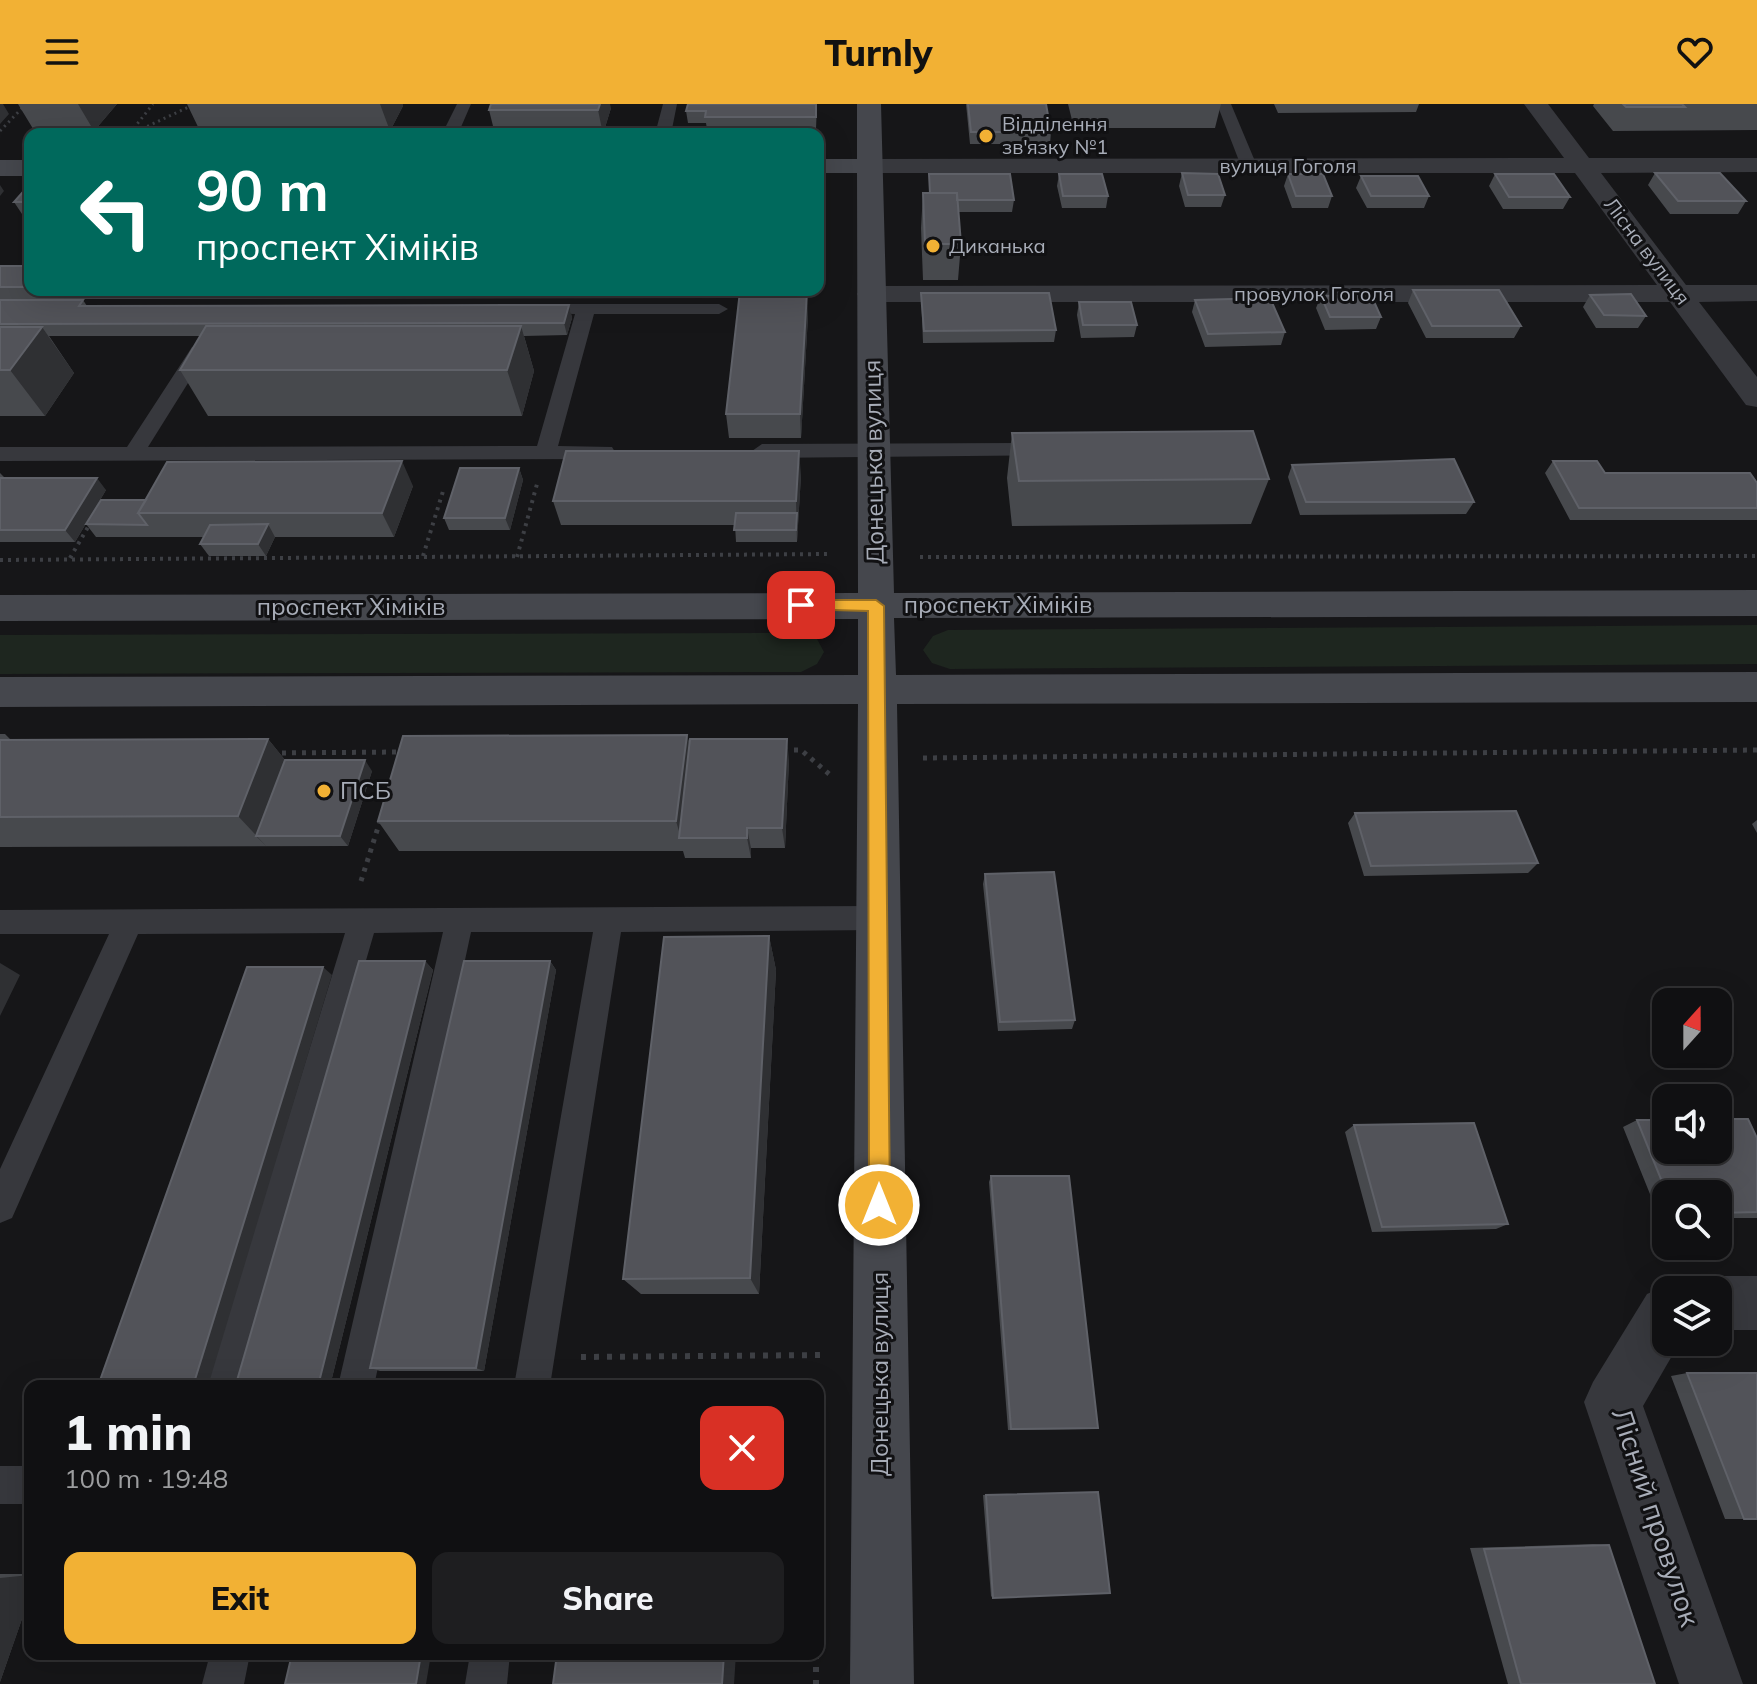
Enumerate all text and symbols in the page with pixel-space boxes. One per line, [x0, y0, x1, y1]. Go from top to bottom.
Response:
icon: menu [40, 30, 84, 74]
text: Turnly [824, 30, 933, 75]
icon: heart [1673, 30, 1717, 74]
place label: Відділення зв'язку №1 [1002, 111, 1108, 159]
marker: Відділення зв'язку №1 [977, 127, 995, 145]
street label: вулиця Гоголя [1220, 153, 1356, 178]
text: 90 m [196, 155, 329, 225]
icon: left [64, 160, 168, 264]
street label: Лісна вулиця [1599, 192, 1696, 309]
text: проспект Хіміків [196, 224, 479, 269]
place label: Диканька [949, 233, 1046, 258]
marker: Диканька [924, 237, 942, 255]
street label: провулок Гоголя [1234, 281, 1394, 306]
street label: Донецька вулиця [856, 360, 890, 564]
pin [767, 571, 835, 639]
icon: arrive [779, 583, 823, 627]
street label: проспект Хіміків [904, 589, 1092, 619]
street label: проспект Хіміків [257, 591, 445, 621]
place label: ПСБ [340, 775, 391, 805]
marker: ПСБ [315, 782, 333, 800]
north arrow [1652, 988, 1732, 1068]
map controls [1652, 988, 1732, 1356]
button: sound [1652, 1084, 1732, 1164]
position arrow [837, 1163, 921, 1247]
button: search [1652, 1180, 1732, 1260]
street label: Донецька вулиця [864, 1272, 894, 1476]
button: layers [1652, 1276, 1732, 1356]
text: 1 min [64, 1402, 193, 1462]
street label: Лісний провулок [1605, 1403, 1709, 1631]
button: close [700, 1406, 784, 1490]
text: 100 m · 19:48 [64, 1462, 228, 1495]
button: Exit [64, 1552, 416, 1644]
button: Share [432, 1552, 784, 1644]

